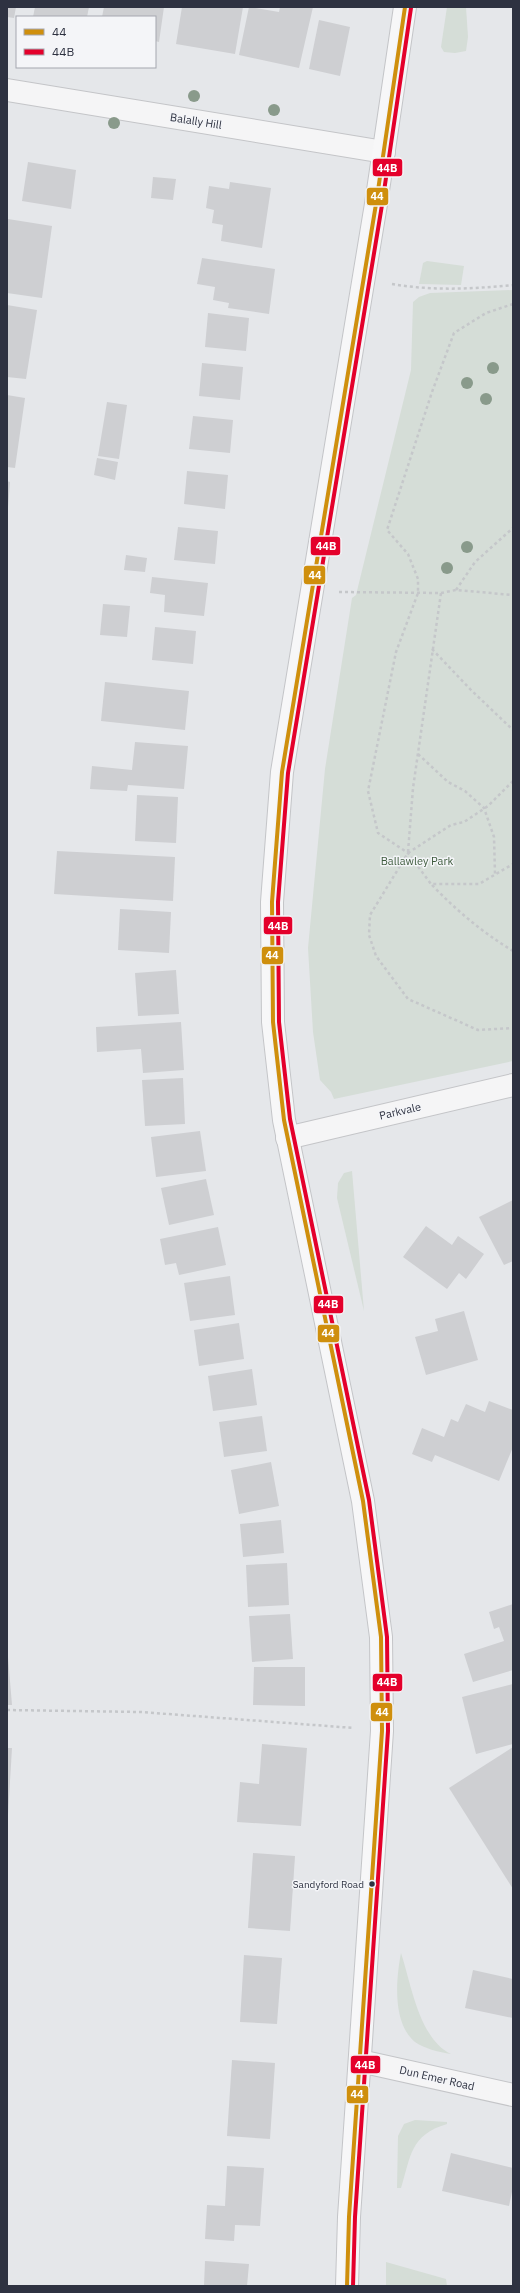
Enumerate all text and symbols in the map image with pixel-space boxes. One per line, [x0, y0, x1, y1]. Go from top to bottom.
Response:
legend [16, 16, 156, 68]
text: 44 [52, 24, 66, 39]
text: 44B [52, 44, 74, 59]
street label: Balally Hill [169, 110, 223, 132]
line badge: 44B [372, 158, 403, 177]
text: 44B [377, 161, 397, 175]
line badge: 44 [366, 187, 389, 206]
text: 44 [370, 189, 384, 203]
line badge: 44B [310, 536, 341, 556]
text: 44B [316, 539, 336, 553]
line badge: 44 [303, 565, 326, 585]
text: 44 [308, 568, 322, 582]
park label: Ballawley Park [381, 854, 453, 868]
line badge: 44B [263, 916, 293, 935]
text: 44B [268, 919, 288, 933]
line badge: 44 [261, 946, 284, 965]
text: 44 [265, 948, 279, 962]
street label: Parkvale [378, 1099, 422, 1123]
line badge: 44B [313, 1295, 344, 1314]
text: 44B [318, 1297, 338, 1311]
line badge: 44 [317, 1324, 340, 1343]
text: 44 [321, 1326, 335, 1340]
line badge: 44B [372, 1673, 403, 1692]
text: 44B [377, 1675, 397, 1689]
line badge: 44 [370, 1702, 393, 1722]
text: 44 [375, 1705, 389, 1719]
place label: Sandyford Road [293, 1878, 364, 1891]
marker: Sandyford Road [367, 1879, 377, 1889]
line badge: 44B [350, 2055, 381, 2074]
text: 44B [355, 2058, 375, 2072]
street label: Dun Emer Road [398, 2063, 476, 2093]
line badge: 44 [346, 2085, 369, 2104]
text: 44 [350, 2087, 364, 2101]

